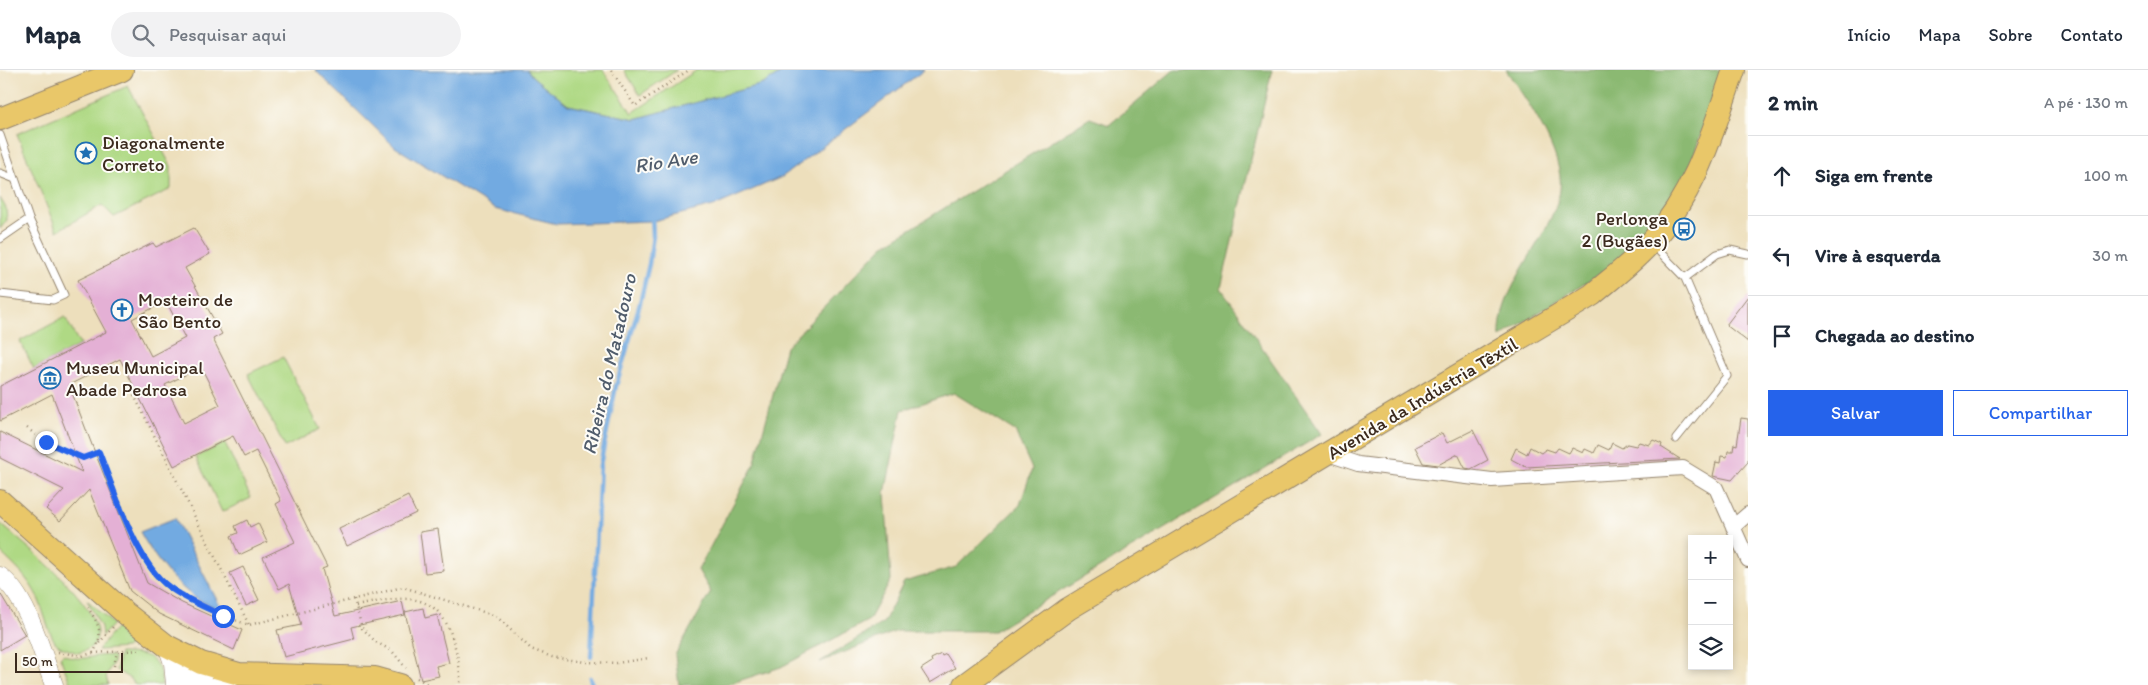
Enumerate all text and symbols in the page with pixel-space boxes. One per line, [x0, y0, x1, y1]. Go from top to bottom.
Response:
search box [111, 12, 461, 57]
text: Mapa [25, 20, 81, 49]
icon: search [129, 21, 157, 49]
text: Pesquisar aqui [169, 23, 286, 46]
text: Início [1847, 24, 1891, 46]
text: Mapa [1919, 24, 1961, 46]
text: Sobre [1989, 24, 2033, 46]
text: Contato [2061, 24, 2123, 46]
text: 2 min [1768, 90, 1818, 115]
text: A pé · 130 m [2044, 93, 2128, 112]
place label: Diagonalmente Correto [102, 131, 225, 176]
place icon: Diagonalmente Correto [74, 141, 98, 165]
water label: Rio Ave [633, 144, 700, 178]
icon: ahead [1768, 162, 1796, 190]
text: Siga em frente [1815, 164, 1933, 187]
text: 100 m [2084, 166, 2128, 185]
place label: Perlonga 2 (Bugães) [1581, 207, 1668, 252]
bus stop icon: Perlonga 2 (Bugães) [1672, 217, 1696, 241]
icon: left [1768, 242, 1796, 270]
text: Vire à esquerda [1815, 244, 1941, 267]
text: 30 m [2092, 246, 2128, 265]
water label: Ribeira do Matadouro [577, 271, 642, 457]
place label: Mosteiro de São Bento [138, 288, 233, 333]
church icon: Mosteiro de São Bento [110, 298, 134, 322]
icon: arrive [1768, 322, 1796, 350]
text: Chegada ao destino [1815, 324, 1974, 347]
street label: Avenida da Indústria Têxtil [1323, 332, 1522, 464]
place label: Museu Municipal Abade Pedrosa [66, 356, 204, 401]
museum icon: Museu Municipal Abade Pedrosa [38, 366, 62, 390]
button: Salvar [1768, 390, 1943, 436]
button: Compartilhar [1953, 390, 2128, 436]
route end [35, 431, 58, 454]
map controls [1688, 535, 1733, 670]
button: + [1688, 535, 1733, 580]
button: − [1688, 580, 1733, 625]
route start [212, 605, 235, 628]
button: layers [1688, 625, 1733, 670]
scale bar [15, 650, 122, 673]
text: 50 m [22, 653, 53, 670]

